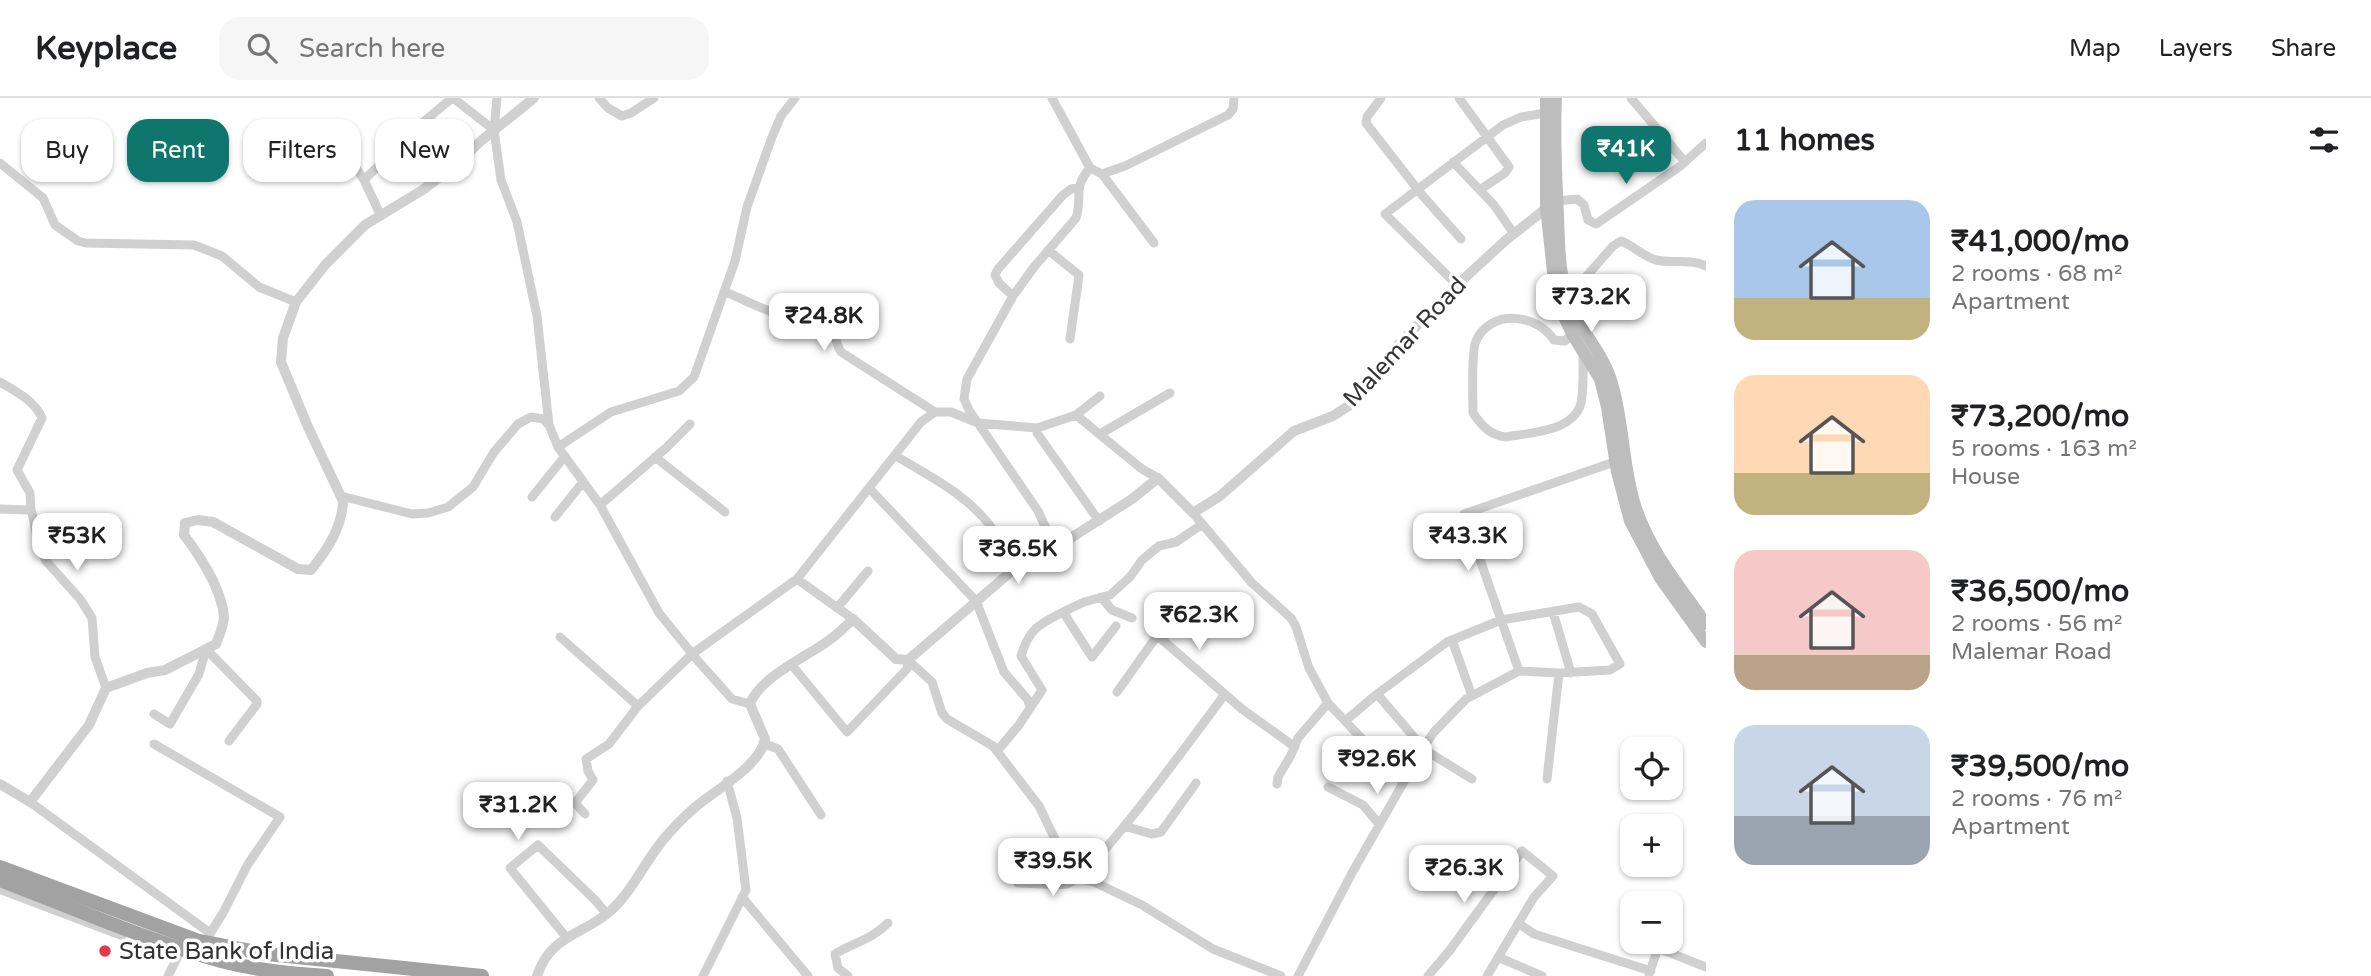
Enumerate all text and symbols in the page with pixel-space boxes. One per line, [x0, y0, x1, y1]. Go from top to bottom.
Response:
search box [219, 17, 709, 80]
text: Keyplace [35, 29, 177, 68]
icon: search [243, 29, 281, 67]
text: Search here [299, 33, 445, 64]
text: Map [2069, 34, 2121, 63]
text: Layers [2159, 34, 2233, 63]
text: Share [2271, 34, 2336, 63]
chip: Buy [21, 119, 113, 182]
chip: Rent [127, 119, 229, 182]
chip: Filters [243, 119, 361, 182]
chip: New [375, 119, 474, 182]
icon: filters [2305, 121, 2343, 159]
text: 11 homes [1734, 122, 1875, 159]
pin: ₹41K [1585, 126, 1667, 186]
text: ₹41K [1597, 135, 1655, 163]
text: ₹41,000/mo [1951, 223, 2129, 260]
icon: home [1790, 228, 1874, 312]
text: 2 rooms · 68 m² [1951, 260, 2122, 288]
street label: Malemar Road [1337, 271, 1473, 413]
pin: ₹73.2K [1534, 274, 1648, 334]
text: ₹73.2K [1552, 283, 1630, 311]
text: Apartment [1951, 288, 2070, 316]
pin: ₹24.8K [767, 294, 881, 353]
text: ₹24.8K [785, 302, 863, 330]
text: ₹73,200/mo [1951, 398, 2129, 435]
icon: home [1790, 403, 1874, 487]
text: 5 rooms · 163 m² [1951, 435, 2137, 463]
text: House [1951, 463, 2020, 491]
pin: ₹53K [36, 514, 118, 573]
pin: ₹43.3K [1411, 514, 1525, 573]
text: ₹53K [48, 522, 106, 550]
text: ₹43.3K [1429, 522, 1507, 550]
pin: ₹36.5K [961, 526, 1075, 586]
text: ₹36.5K [979, 535, 1057, 563]
text: ₹36,500/mo [1951, 573, 2129, 610]
icon: home [1790, 578, 1874, 662]
pin: ₹62.3K [1142, 592, 1256, 652]
text: ₹62.3K [1160, 601, 1238, 629]
text: 2 rooms · 56 m² [1951, 610, 2122, 638]
text: Malemar Road [1951, 638, 2112, 666]
pin: ₹92.6K [1320, 736, 1434, 796]
map controls [1620, 737, 1683, 954]
button: locate [1620, 737, 1683, 800]
text: ₹92.6K [1338, 745, 1416, 773]
text: ₹39,500/mo [1951, 748, 2129, 785]
icon: home [1790, 753, 1874, 837]
pin: ₹31.2K [461, 782, 575, 842]
text: 2 rooms · 76 m² [1951, 785, 2122, 813]
text: ₹31.2K [479, 791, 557, 819]
text: Apartment [1951, 813, 2070, 841]
button: + [1620, 814, 1683, 877]
pin: ₹39.5K [996, 838, 1110, 898]
pin: ₹26.3K [1407, 846, 1521, 905]
text: ₹39.5K [1014, 847, 1092, 875]
text: ₹26.3K [1425, 854, 1503, 882]
button: − [1620, 891, 1683, 954]
place label: State Bank of India [119, 937, 334, 966]
marker: State Bank of India [97, 943, 113, 959]

